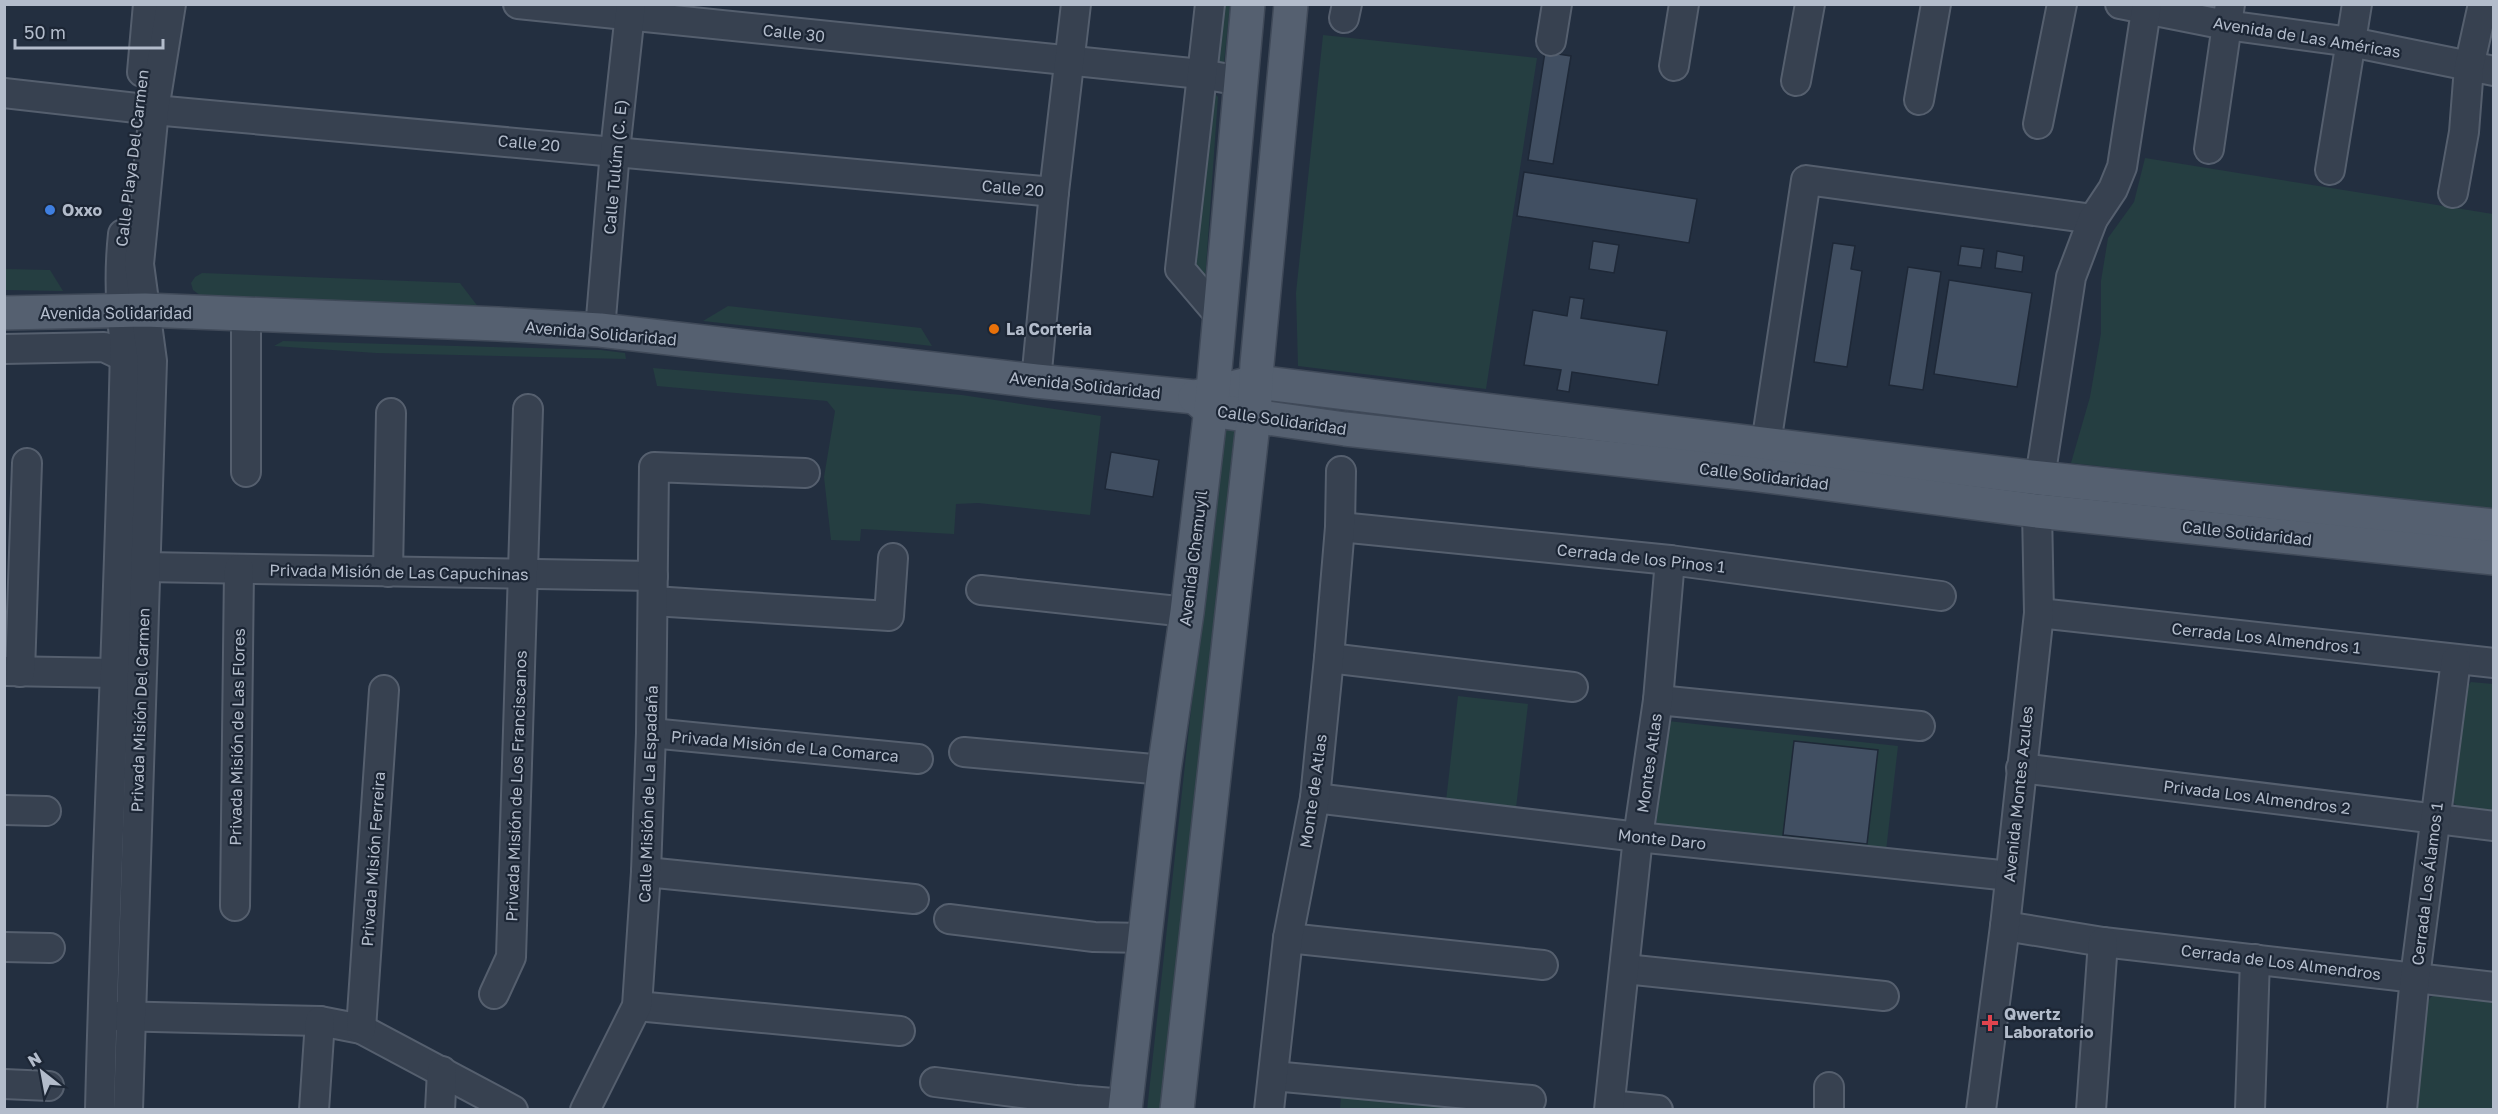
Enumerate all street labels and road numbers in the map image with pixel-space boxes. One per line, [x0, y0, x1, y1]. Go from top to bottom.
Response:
street label: Avenida de Las Américas [2212, 12, 2402, 62]
street label: Calle 30 [762, 20, 826, 46]
street label: Calle Playa Del Carmen [111, 68, 153, 248]
street label: Calle Tulúm (C. E) [599, 99, 631, 235]
street label: Calle 20 [497, 130, 561, 156]
street label: Calle 20 [981, 175, 1045, 201]
street label: Avenida Solidaridad [40, 303, 192, 323]
street label: Avenida Solidaridad [524, 316, 678, 350]
street label: Avenida Solidaridad [1008, 367, 1162, 403]
street label: Calle Solidaridad [1216, 401, 1348, 439]
street label: Calle Solidaridad [1698, 458, 1830, 494]
street label: Avenida Chemuyil [1175, 489, 1211, 627]
street label: Calle Solidaridad [2181, 516, 2313, 550]
street label: Cerrada de los Pinos 1 [1556, 539, 1726, 577]
street label: Privada Misión de Las Capuchinas [269, 560, 529, 584]
street label: Privada Misión Del Carmen [126, 607, 154, 813]
street label: Cerrada Los Almendros 1 [2170, 618, 2362, 658]
street label: Privada Misión de Las Flores [225, 628, 249, 846]
street label: Privada Misión de Los Franciscanos [501, 650, 531, 922]
street label: Calle Misión de La Espadaña [634, 685, 662, 903]
street label: Avenida Montes Azules [1999, 705, 2037, 883]
street label: Montes Atlas [1632, 712, 1666, 814]
street label: Privada Misión de La Comarca [670, 726, 900, 766]
street label: Monte de Atlas [1295, 733, 1331, 849]
street label: Privada Misión Ferreira [357, 771, 389, 947]
street label: Privada Los Almendros 2 [2162, 776, 2352, 818]
street label: Cerrada Los Álamos 1 [2407, 801, 2447, 967]
street label: Monte Daro [1617, 824, 1707, 854]
street label: Cerrada de Los Almendros [2180, 940, 2382, 984]

